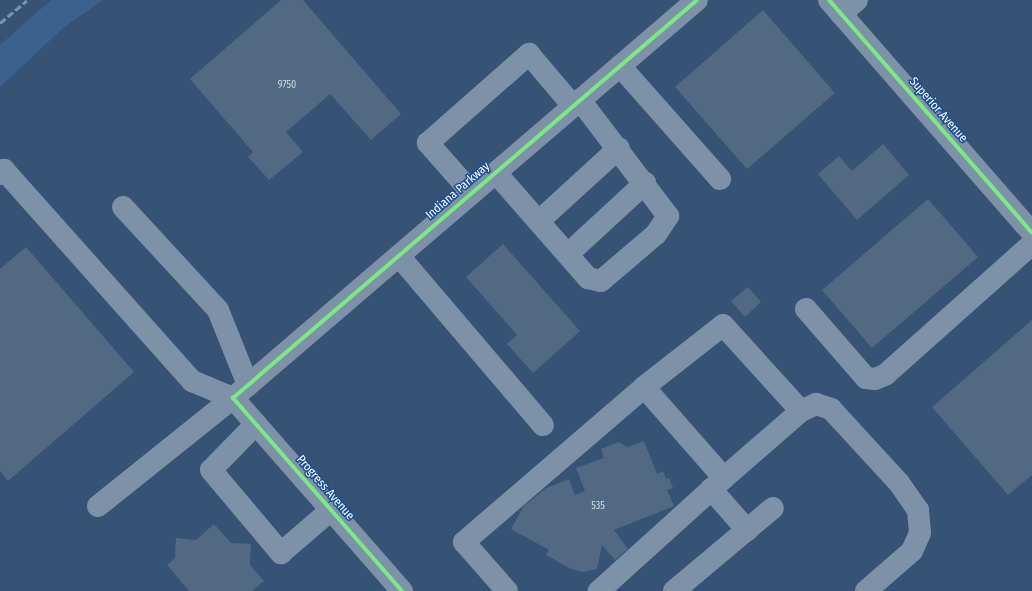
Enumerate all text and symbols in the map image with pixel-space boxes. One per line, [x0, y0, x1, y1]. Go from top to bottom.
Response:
street label: Superior Avenue [906, 75, 970, 145]
house number: 9750 [278, 80, 296, 92]
street label: Indiana Parkway [423, 159, 493, 223]
street label: Progress Avenue [293, 453, 357, 523]
house number: 535 [591, 501, 605, 513]

